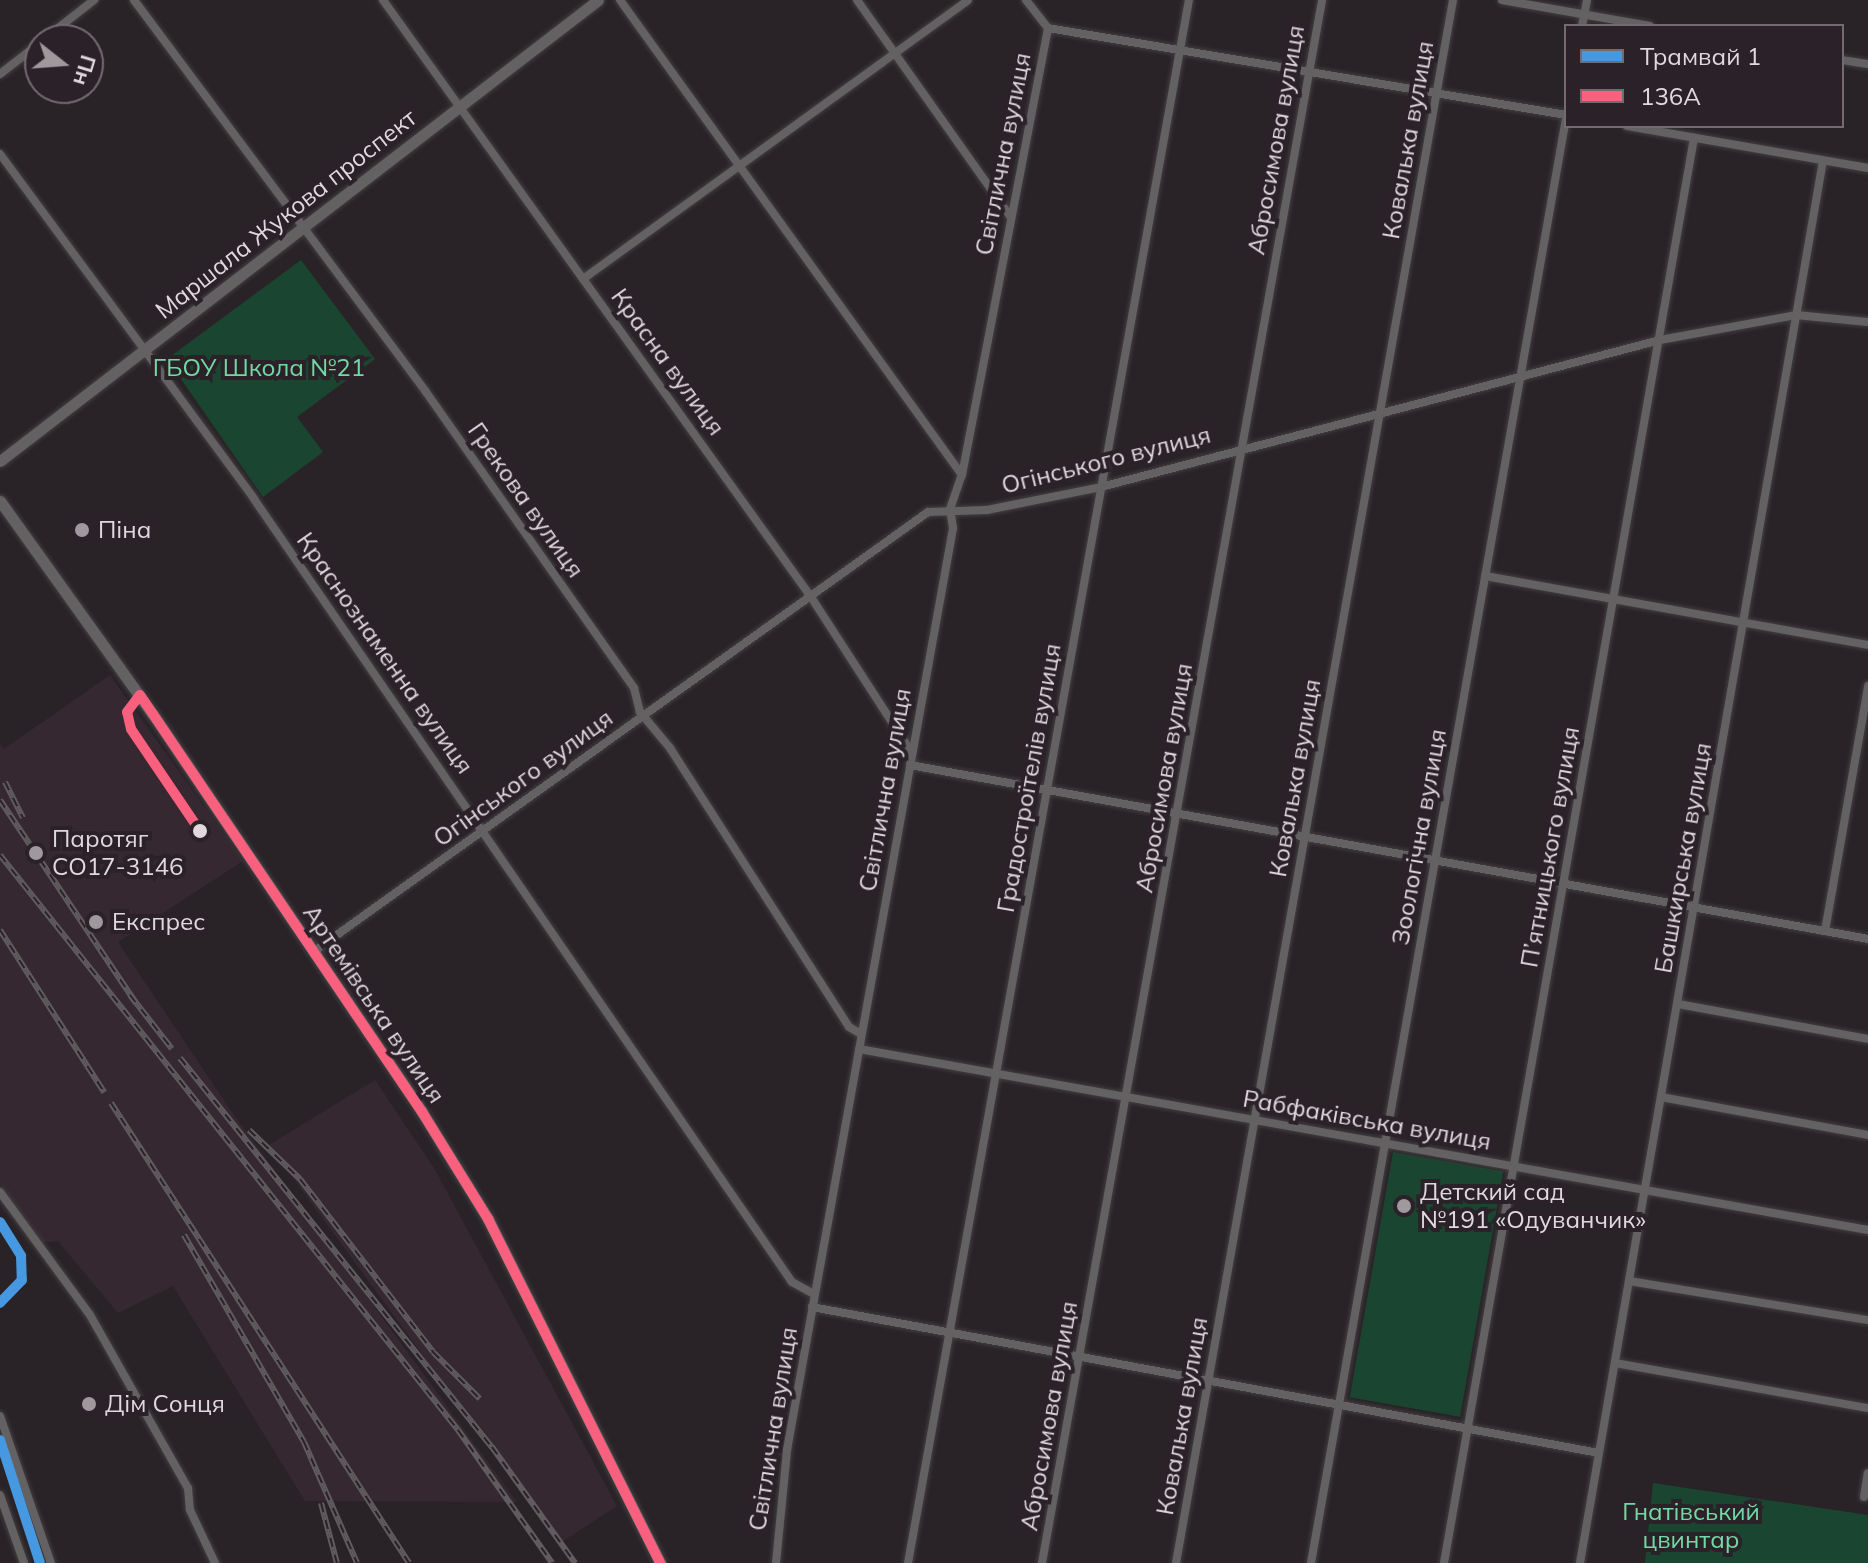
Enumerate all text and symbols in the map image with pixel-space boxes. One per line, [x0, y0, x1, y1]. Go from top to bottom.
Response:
street label: Абросимова вулиця [1242, 23, 1310, 257]
north arrow [24, 24, 104, 104]
legend [1564, 24, 1844, 128]
street label: Ковалька вулиця [1376, 39, 1440, 241]
text: Трамвай 1 [1640, 41, 1761, 71]
street label: Світлична вулиця [969, 50, 1037, 258]
text: Пн [67, 52, 103, 89]
text: 136А [1640, 81, 1701, 111]
street label: Маршала Жукова проспект [150, 103, 422, 325]
street label: Красна вулиця [605, 283, 731, 441]
park label: ГБОУ Школа №21 [153, 354, 365, 382]
street label: Грекова вулиця [462, 417, 590, 583]
street label: Огінського вулиця [998, 420, 1214, 500]
place label: Піна [98, 516, 151, 544]
marker: Піна [73, 521, 91, 539]
street label: Краснознаменна вулиця [291, 527, 479, 779]
street label: Градостроїтелiв вулиця [991, 641, 1067, 915]
street label: Абросимова вулиця [1130, 661, 1198, 895]
street label: Ковалька вулиця [1263, 677, 1327, 879]
street label: Світлична вулиця [853, 686, 917, 894]
street label: Огінського вулиця [428, 703, 618, 853]
street label: П’ятницького вулиця [1515, 724, 1585, 970]
street label: Зоологічна вулиця [1386, 727, 1452, 947]
street label: Башкирська вулиця [1649, 741, 1717, 975]
unlabelled marker [192, 823, 208, 839]
place label: Паротяг СО17-3146 [52, 825, 183, 881]
marker: Паротяг СО17-3146 [27, 844, 45, 862]
street label: Артемівська вулиця [297, 899, 451, 1109]
place label: Експрес [112, 908, 205, 936]
marker: Експрес [87, 913, 105, 931]
street label: Рабфаківська вулиця [1241, 1084, 1493, 1156]
place label: Детский сад №191 «Одуванчик» [1420, 1178, 1646, 1234]
marker: Детский сад №191 «Одуванчик» [1395, 1197, 1413, 1215]
street label: Абросимова вулиця [1015, 1299, 1083, 1533]
street label: Ковалька вулиця [1150, 1315, 1214, 1517]
street label: Світлична вулиця [743, 1325, 803, 1533]
place label: Дім Сонця [105, 1390, 225, 1418]
marker: Дім Сонця [80, 1395, 98, 1413]
park label: Гнатівський цвинтар [1622, 1498, 1760, 1554]

